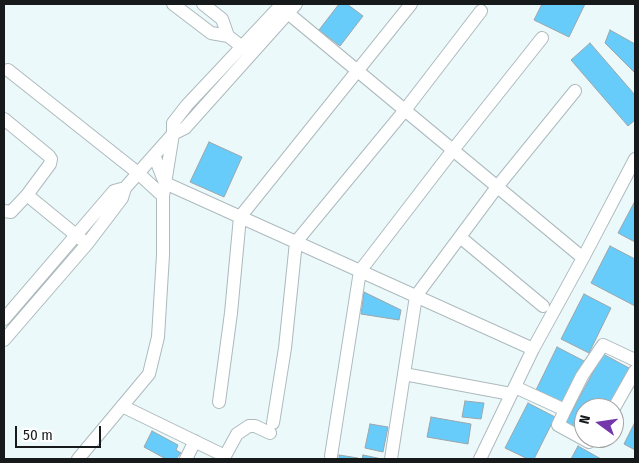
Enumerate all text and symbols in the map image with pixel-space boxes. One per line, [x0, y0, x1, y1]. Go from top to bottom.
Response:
north arrow [574, 398, 624, 448]
text: N [576, 413, 594, 426]
scale bar [18, 416, 104, 448]
text: 50 m [23, 426, 53, 444]

